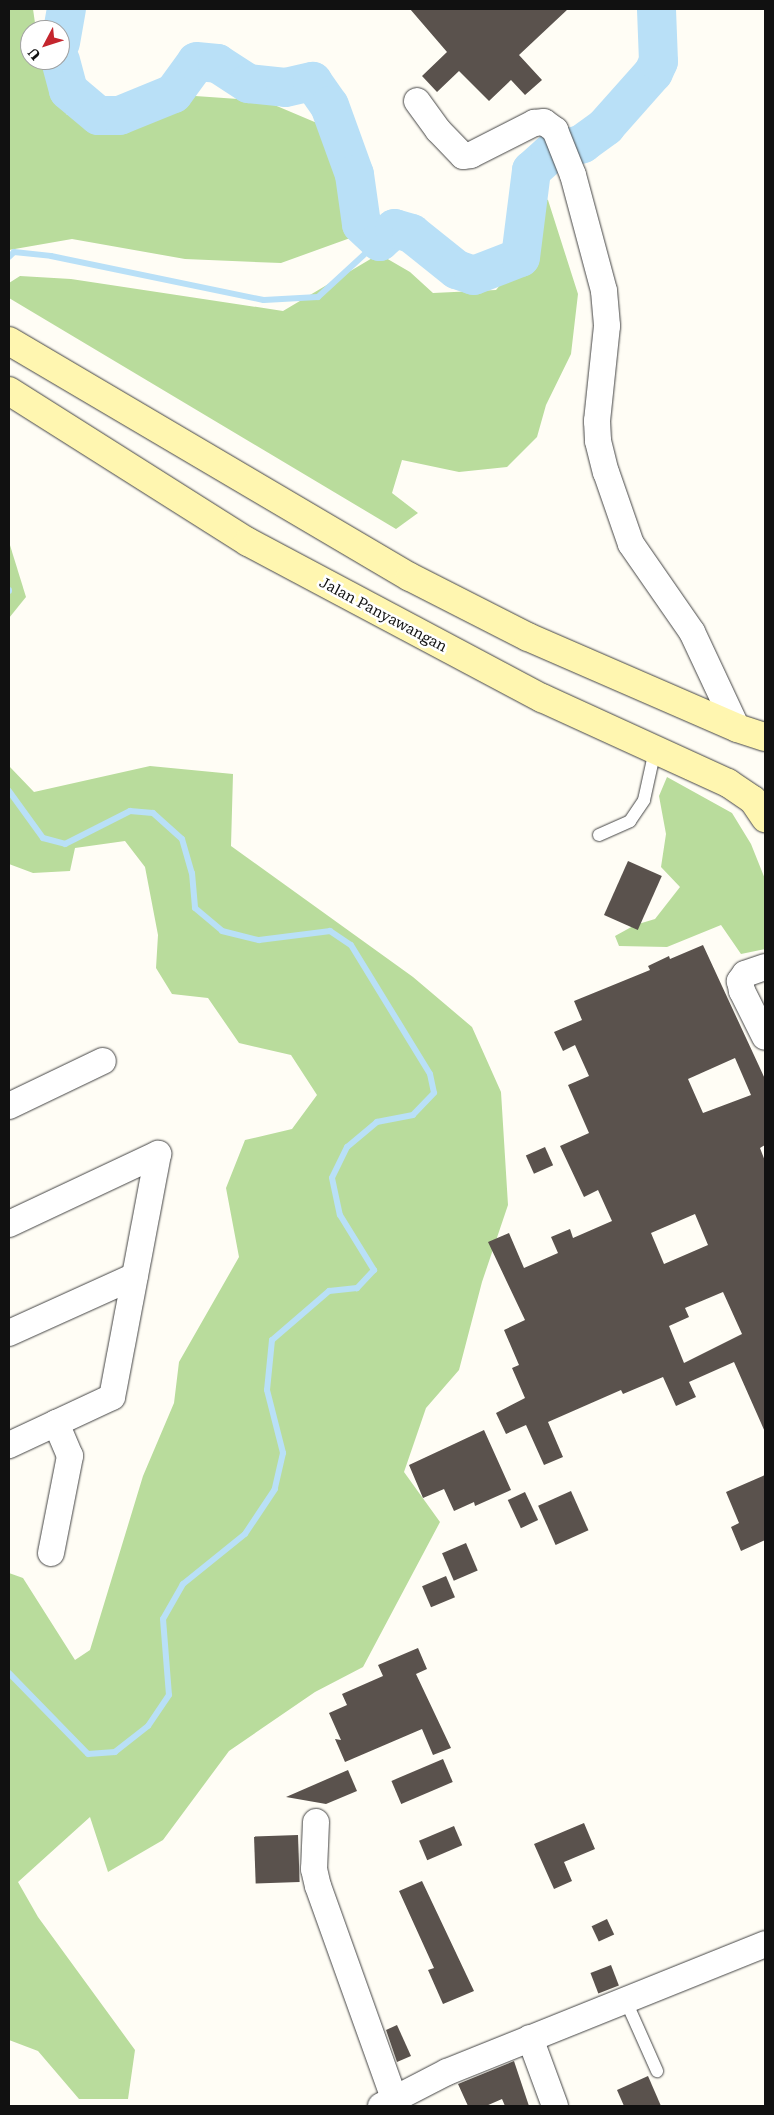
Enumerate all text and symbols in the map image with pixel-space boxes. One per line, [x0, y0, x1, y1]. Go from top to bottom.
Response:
north arrow [20, 20, 70, 70]
text: U [25, 45, 44, 63]
street label: Jalan Panyawangan [316, 574, 450, 656]

